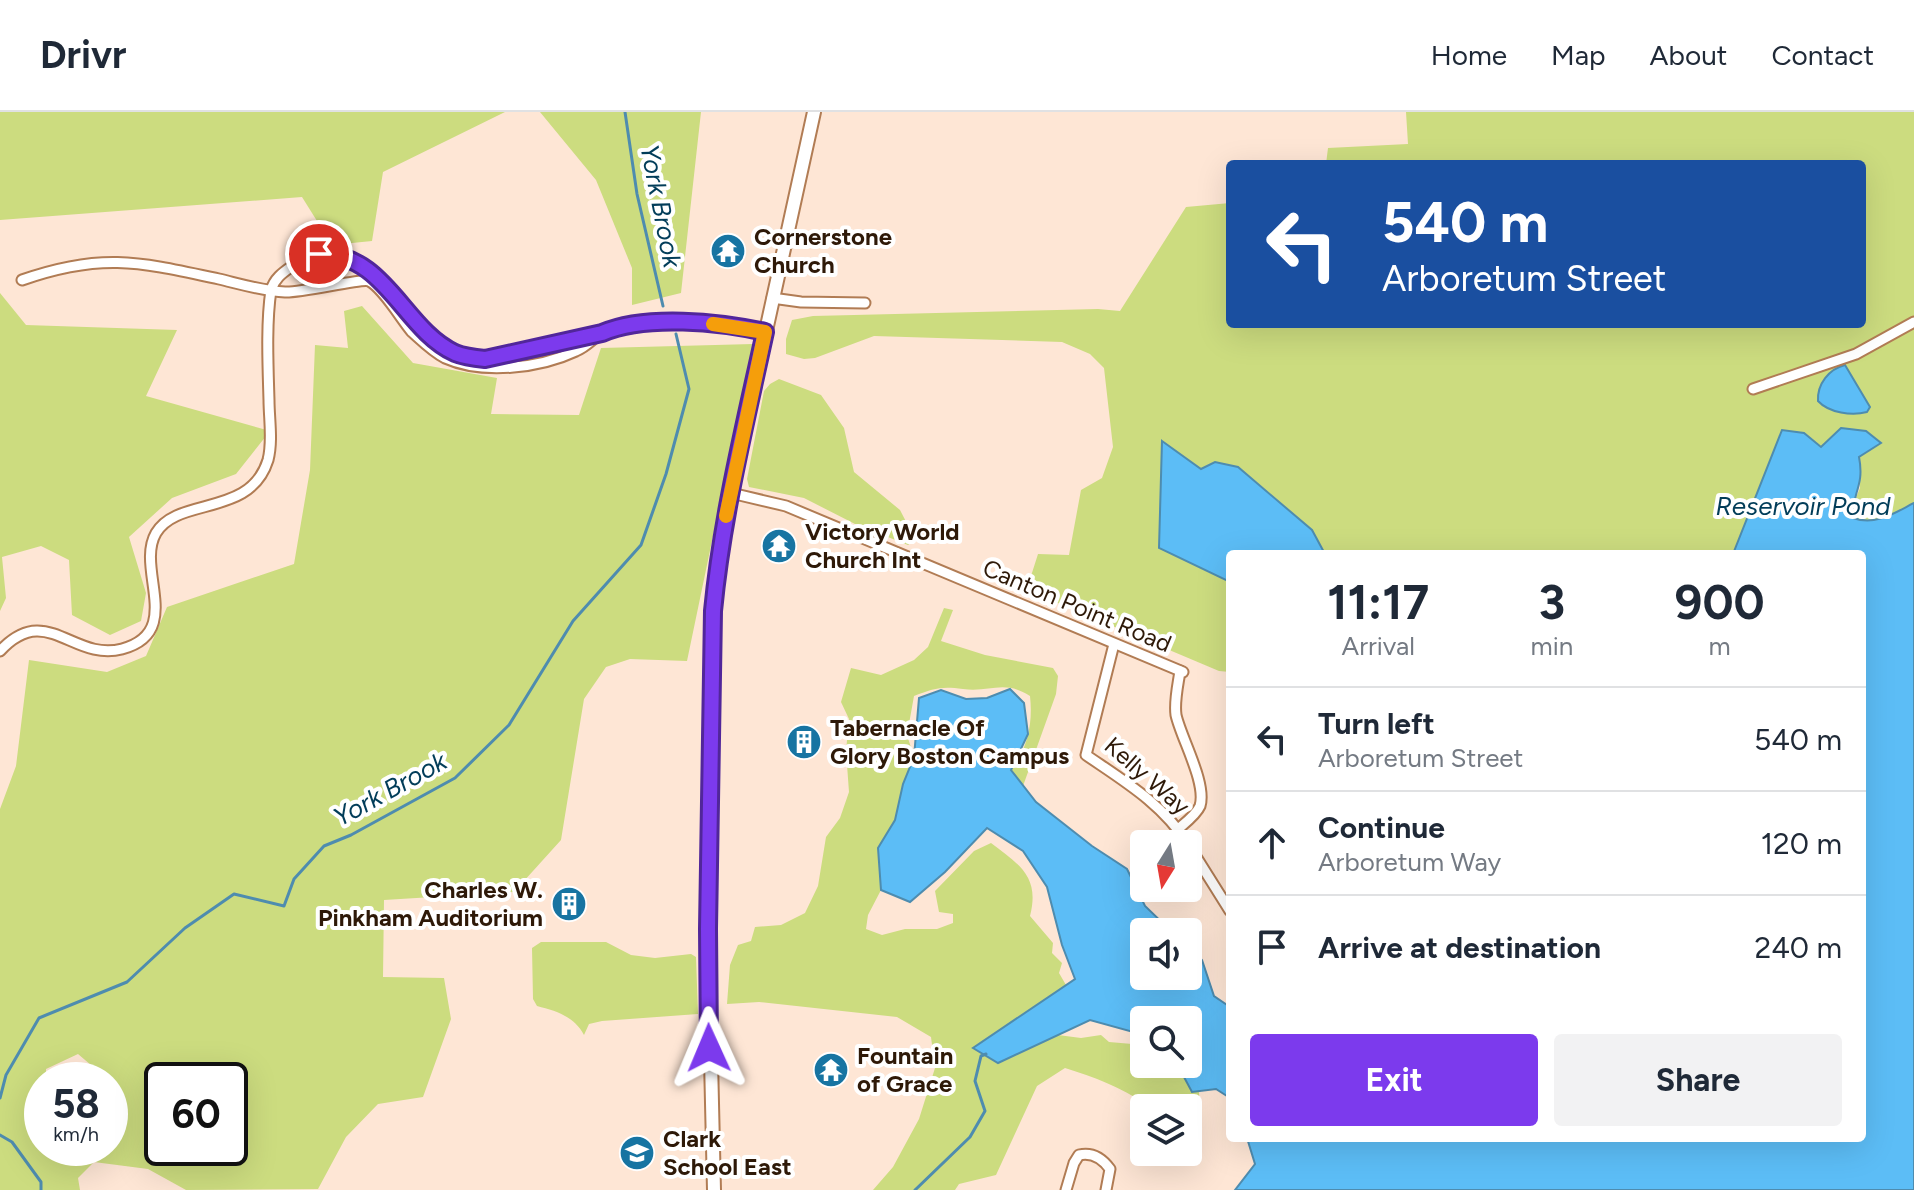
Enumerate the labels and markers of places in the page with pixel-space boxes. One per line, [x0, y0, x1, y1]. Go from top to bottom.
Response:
pin [285, 220, 353, 288]
place label: Cornerstone Church [754, 222, 892, 279]
temple icon: Cornerstone Church [709, 232, 747, 270]
place label: Victory World Church Int [805, 517, 960, 574]
temple icon: Victory World Church Int [760, 527, 798, 565]
place label: Tabernacle Of Glory Boston Campus [830, 713, 1069, 770]
building icon: Tabernacle Of Glory Boston Campus [785, 723, 823, 761]
place label: Charles W. Pinkham Auditorium [318, 875, 543, 932]
building icon: Charles W. Pinkham Auditorium [550, 885, 588, 923]
place label: Fountain of Grace [857, 1041, 953, 1098]
temple icon: Fountain of Grace [812, 1051, 850, 1089]
place label: Clark School East [663, 1124, 792, 1181]
school or university icon: Clark School East [618, 1134, 656, 1172]

